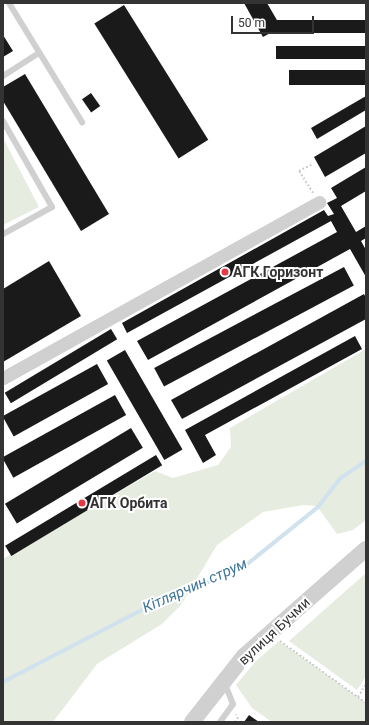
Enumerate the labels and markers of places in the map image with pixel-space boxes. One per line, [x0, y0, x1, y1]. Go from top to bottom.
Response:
place label: АГК Горизонт [233, 264, 323, 280]
marker: АГК Горизонт [220, 267, 230, 277]
place label: АГК Орбита [90, 495, 168, 511]
marker: АГК Орбита [77, 498, 87, 508]

